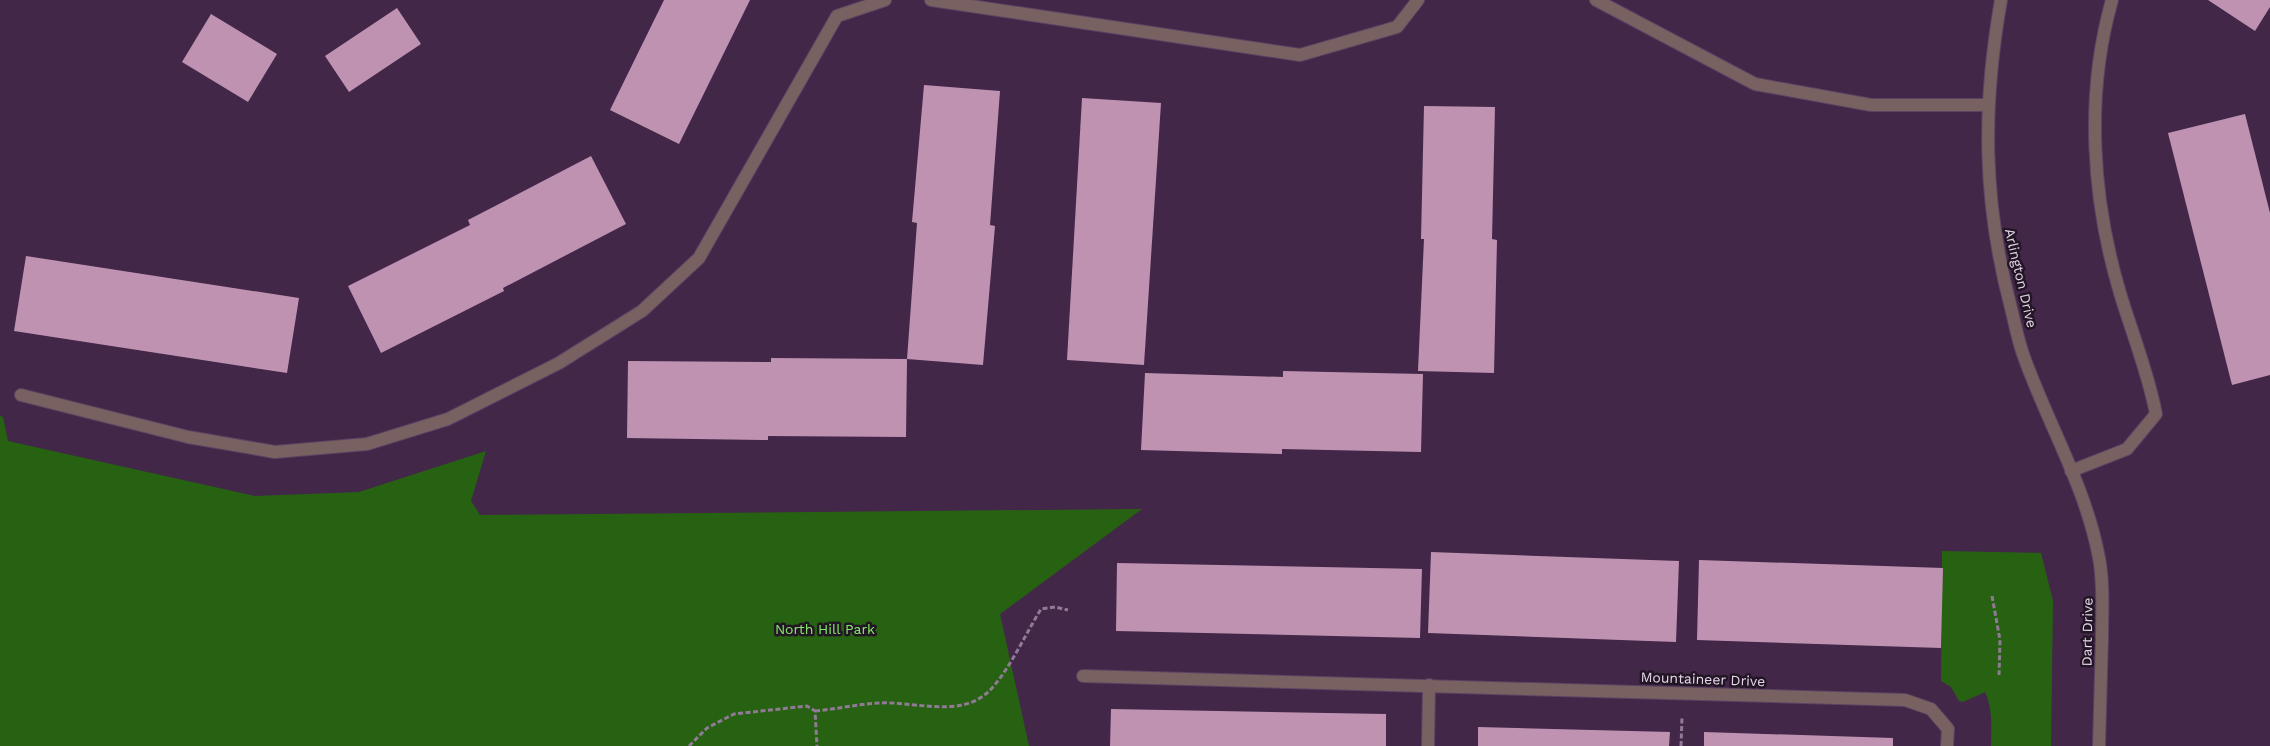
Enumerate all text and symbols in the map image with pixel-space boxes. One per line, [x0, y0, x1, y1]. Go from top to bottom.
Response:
street label: Arlington Drive [2002, 227, 2040, 329]
street label: Dart Drive [2078, 597, 2096, 667]
park label: North Hill Park [775, 621, 875, 637]
street label: Mountaineer Drive [1640, 669, 1766, 689]

